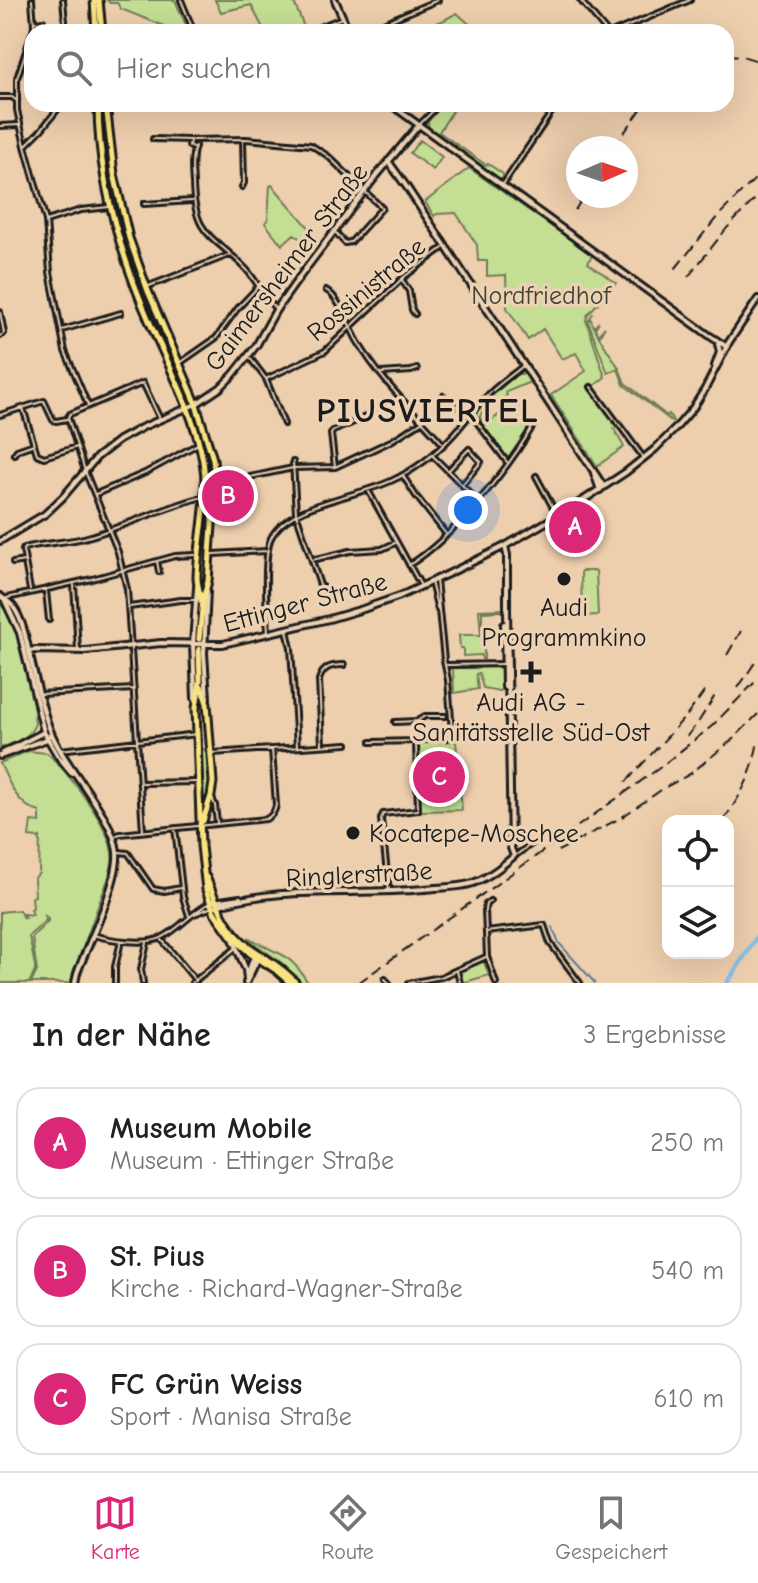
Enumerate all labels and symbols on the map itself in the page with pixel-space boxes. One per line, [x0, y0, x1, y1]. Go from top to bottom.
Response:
north arrow [566, 136, 638, 208]
street label: Gaimersheimer Straße [199, 158, 375, 377]
street label: Rossinistraße [302, 232, 432, 348]
park label: Nordfriedhof [471, 281, 612, 311]
district label: PIUSVIERTEL [316, 391, 540, 431]
pin: B [202, 466, 254, 526]
your location [448, 490, 488, 530]
pin: A [549, 497, 601, 557]
street label: Ettinger Straße [220, 567, 390, 639]
marker: Audi Programmkino [555, 570, 573, 588]
place label: Audi Programmkino [482, 593, 646, 653]
marker: Audi AG - Sanitätsstelle Süd-Ost [520, 661, 542, 683]
place label: Audi AG - Sanitätsstelle Süd-Ost [413, 688, 651, 748]
pin: C [413, 747, 465, 807]
place label: Kocatepe-Moschee [369, 819, 579, 849]
marker: Kocatepe-Moschee [344, 824, 362, 842]
street label: Ringlerstraße [285, 856, 433, 894]

